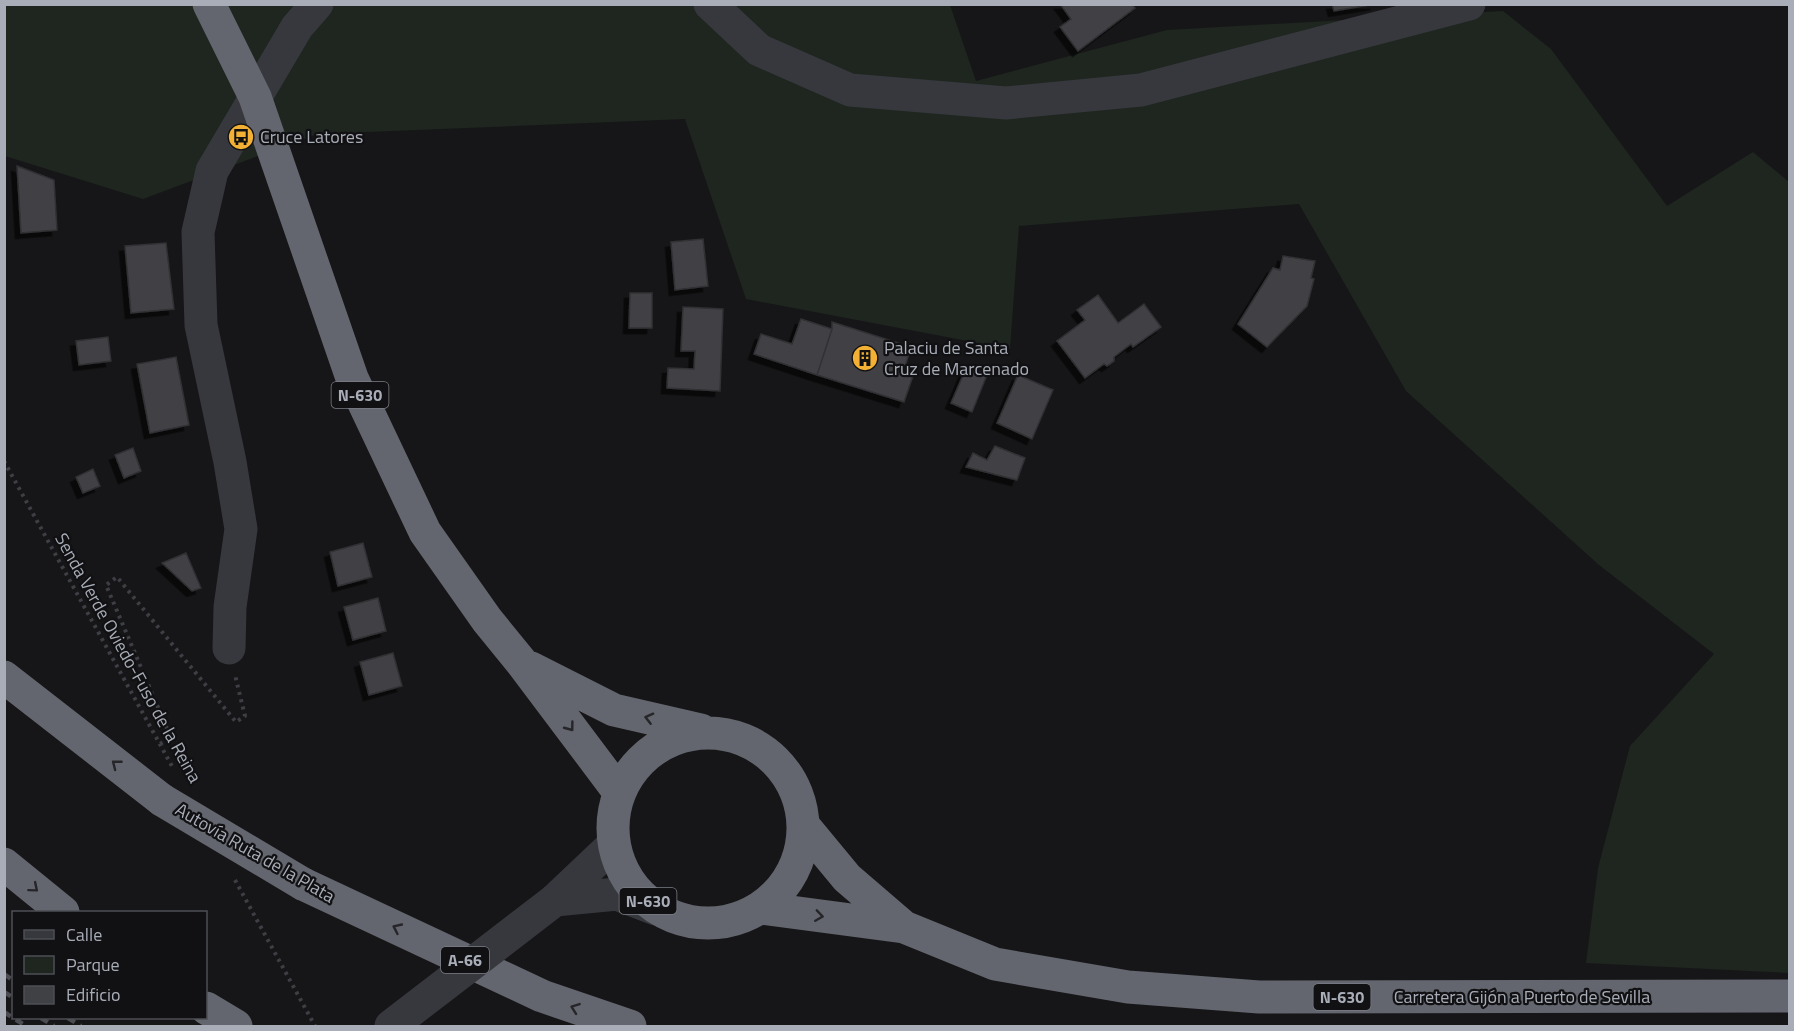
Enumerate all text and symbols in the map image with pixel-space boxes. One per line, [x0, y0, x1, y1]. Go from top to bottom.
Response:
bus stop icon: Cruce Latores [226, 122, 256, 152]
place label: Cruce Latores [260, 123, 363, 150]
place label: Palaciu de Santa Cruz de Marcenado [884, 334, 1029, 382]
building icon: Palaciu de Santa Cruz de Marcenado [850, 343, 880, 373]
road number: N-630 [332, 382, 388, 408]
street label: Senda Verde Oviedo-Fuso de la Reina [48, 528, 209, 788]
one-way arrow [644, 713, 654, 726]
one-way arrow [563, 720, 574, 731]
one-way arrow [111, 760, 122, 771]
street label: Autovía Ruta de la Plata [170, 796, 340, 909]
one-way arrow [27, 881, 38, 892]
road number: N-630 [620, 888, 676, 914]
one-way arrow [814, 909, 824, 921]
legend [12, 911, 207, 1019]
text: Calle [66, 921, 102, 948]
one-way arrow [393, 924, 404, 936]
road number: A-66 [441, 947, 489, 973]
text: Parque [66, 951, 120, 978]
text: Edificio [66, 981, 120, 1008]
street label: Carretera Gijón a Puerto de Sevilla [1394, 983, 1650, 1010]
road number: N-630 [1314, 984, 1370, 1010]
one-way arrow [570, 1002, 581, 1015]

